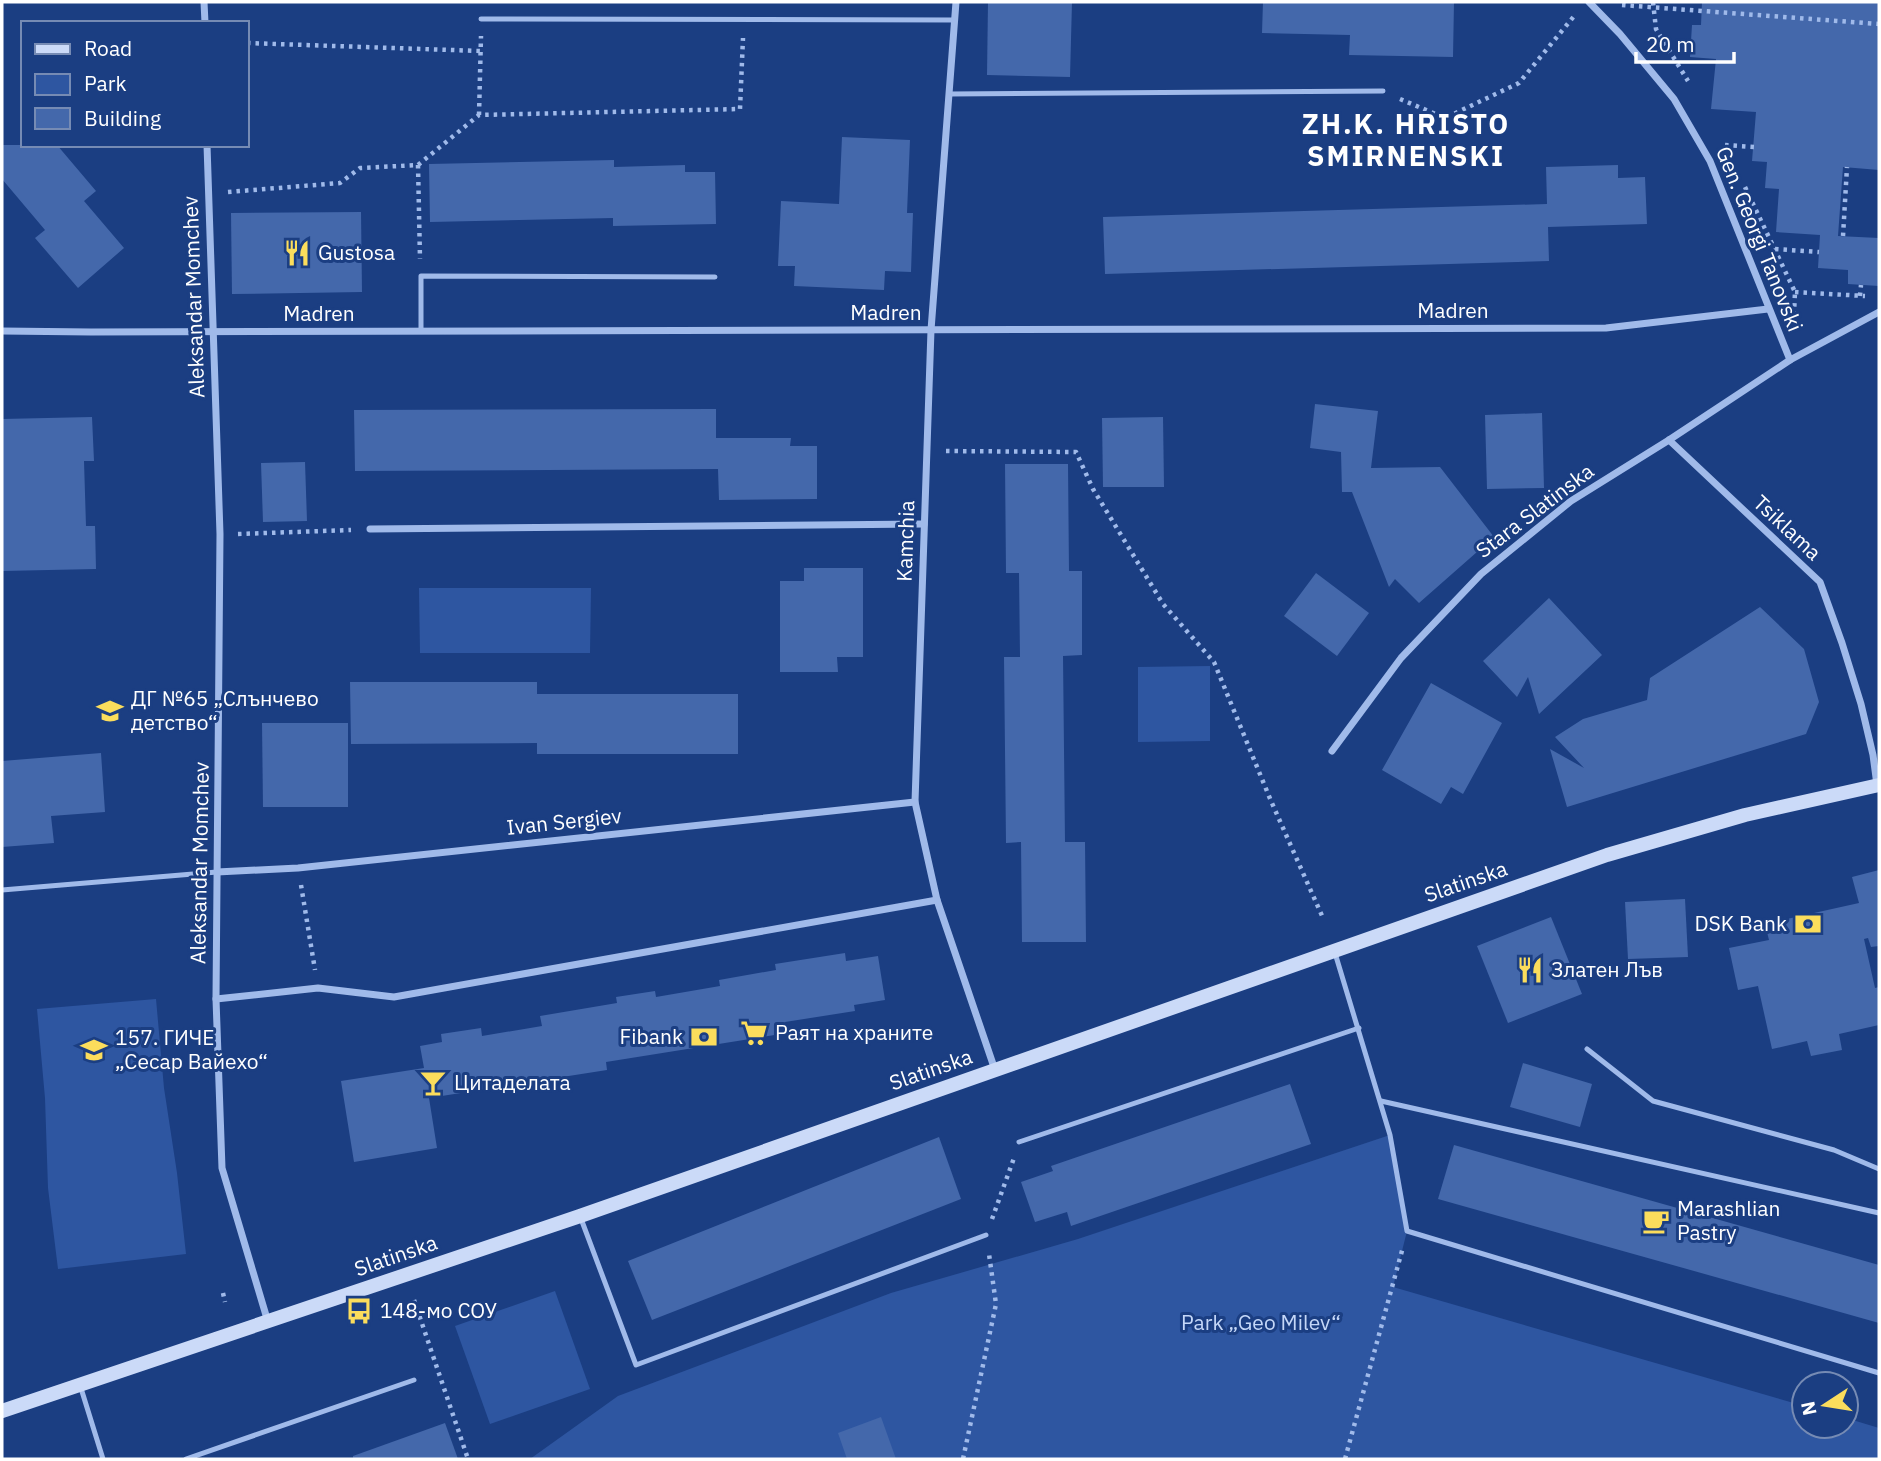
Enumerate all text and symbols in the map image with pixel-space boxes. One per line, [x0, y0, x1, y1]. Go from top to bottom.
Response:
legend [21, 21, 248, 147]
scale bar [1636, 21, 1734, 65]
text: 20 m [1646, 30, 1695, 58]
text: Road [84, 34, 132, 62]
text: Park [84, 69, 127, 97]
text: Building [84, 104, 161, 132]
district label: ZH.K. HRISTO SMIRNENSKI [1302, 105, 1510, 174]
street label: Gen. Georgi Tanovski [1710, 142, 1810, 335]
street label: Aleksandar Momchev [175, 195, 211, 399]
restaurant icon: Gustosa [282, 238, 312, 268]
place label: Gustosa [318, 238, 395, 266]
street label: Madren [1417, 296, 1489, 324]
street label: Madren [850, 298, 922, 326]
street label: Madren [283, 299, 355, 327]
street label: Stara Slatinska [1470, 457, 1599, 564]
street label: Tsiklama [1748, 489, 1828, 566]
street label: Kamchia [890, 500, 920, 582]
place label: ДГ №65 „Слънчево детство“ [131, 684, 319, 736]
school or university icon: ДГ №65 „Слънчево детство“ [95, 696, 125, 726]
street label: Aleksandar Momchev [183, 762, 215, 964]
street label: Ivan Sergiev [505, 801, 623, 841]
street label: Slatinska [1420, 854, 1511, 908]
place label: DSK Bank [1695, 909, 1787, 937]
bank icon: DSK Bank [1793, 909, 1823, 939]
restaurant icon: Златен Лъв [1515, 955, 1545, 985]
place label: Златен Лъв [1551, 955, 1663, 983]
supermarket icon: Раят на храните [739, 1018, 769, 1048]
place label: Раят на храните [775, 1018, 933, 1046]
place label: Fibank [620, 1022, 683, 1050]
bank icon: Fibank [689, 1022, 719, 1052]
place label: 157. ГИЧЕ „Сесар Вайехо“ [115, 1023, 268, 1075]
school or university icon: 157. ГИЧЕ „Сесар Вайехо“ [79, 1035, 109, 1065]
street label: Slatinska [885, 1042, 976, 1096]
bar icon: Цитаделата [418, 1068, 448, 1098]
place label: Цитаделата [454, 1068, 571, 1096]
place label: Marashlian Pastry [1677, 1194, 1780, 1246]
cafe icon: Marashlian Pastry [1641, 1206, 1671, 1236]
street label: Slatinska [350, 1228, 441, 1282]
bus stop icon: 148-мо СОУ [344, 1296, 374, 1326]
place label: 148-мо СОУ [380, 1296, 498, 1324]
park label: Park „Geo Milev“ [1181, 1308, 1341, 1336]
north arrow [1790, 1370, 1860, 1440]
text: N [1795, 1399, 1822, 1418]

